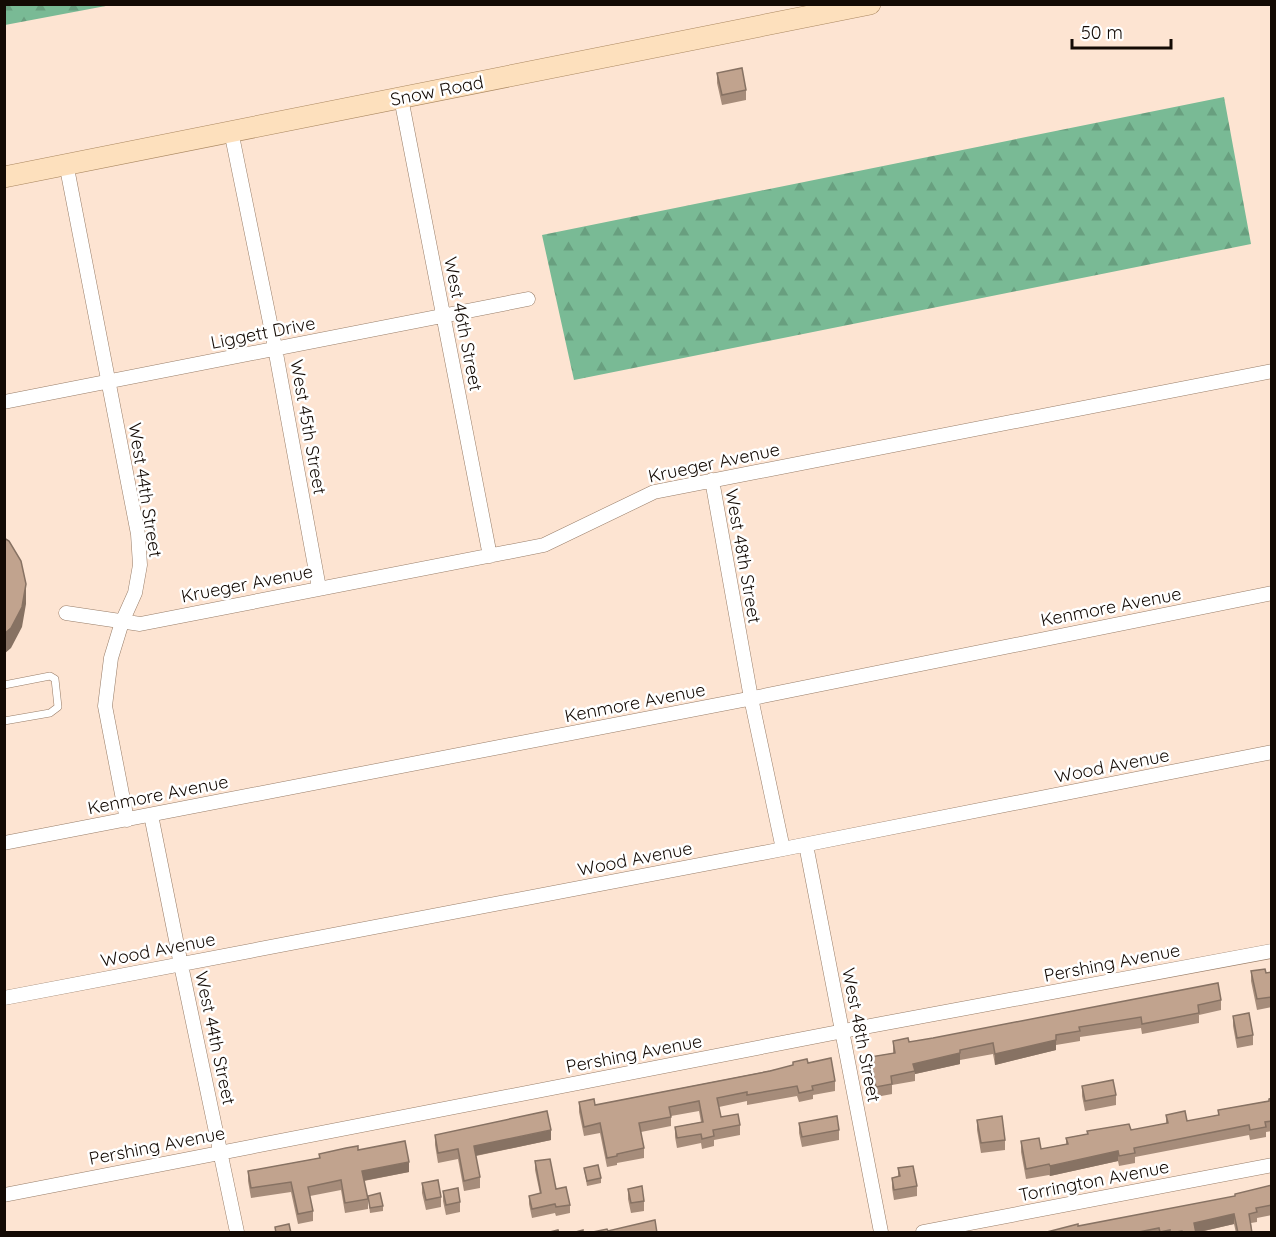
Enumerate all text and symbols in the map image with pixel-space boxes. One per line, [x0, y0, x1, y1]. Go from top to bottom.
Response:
scale bar [1072, 12, 1171, 50]
text: 50 m [1081, 21, 1123, 44]
street label: Snow Road [388, 70, 485, 111]
street label: West 46th Street [439, 255, 488, 393]
street label: Liggett Drive [209, 311, 317, 354]
street label: West 45th Street [285, 358, 332, 496]
street label: West 44th Street [123, 421, 168, 559]
street label: Krueger Avenue [646, 437, 782, 488]
street label: West 48th Street [720, 487, 767, 625]
street label: Krueger Avenue [179, 559, 315, 608]
street label: Kenmore Avenue [1039, 582, 1183, 631]
street label: Kenmore Avenue [563, 678, 707, 727]
street label: Wood Avenue [1053, 743, 1171, 788]
street label: Kenmore Avenue [86, 770, 230, 819]
street label: Wood Avenue [576, 836, 694, 881]
street label: Wood Avenue [99, 927, 217, 972]
street label: Pershing Avenue [1042, 938, 1182, 987]
street label: West 48th Street [837, 966, 886, 1104]
street label: West 44th Street [190, 969, 241, 1107]
street label: Pershing Avenue [564, 1029, 704, 1078]
street label: Pershing Avenue [87, 1121, 227, 1170]
street label: Torrington Avenue [1017, 1155, 1171, 1206]

